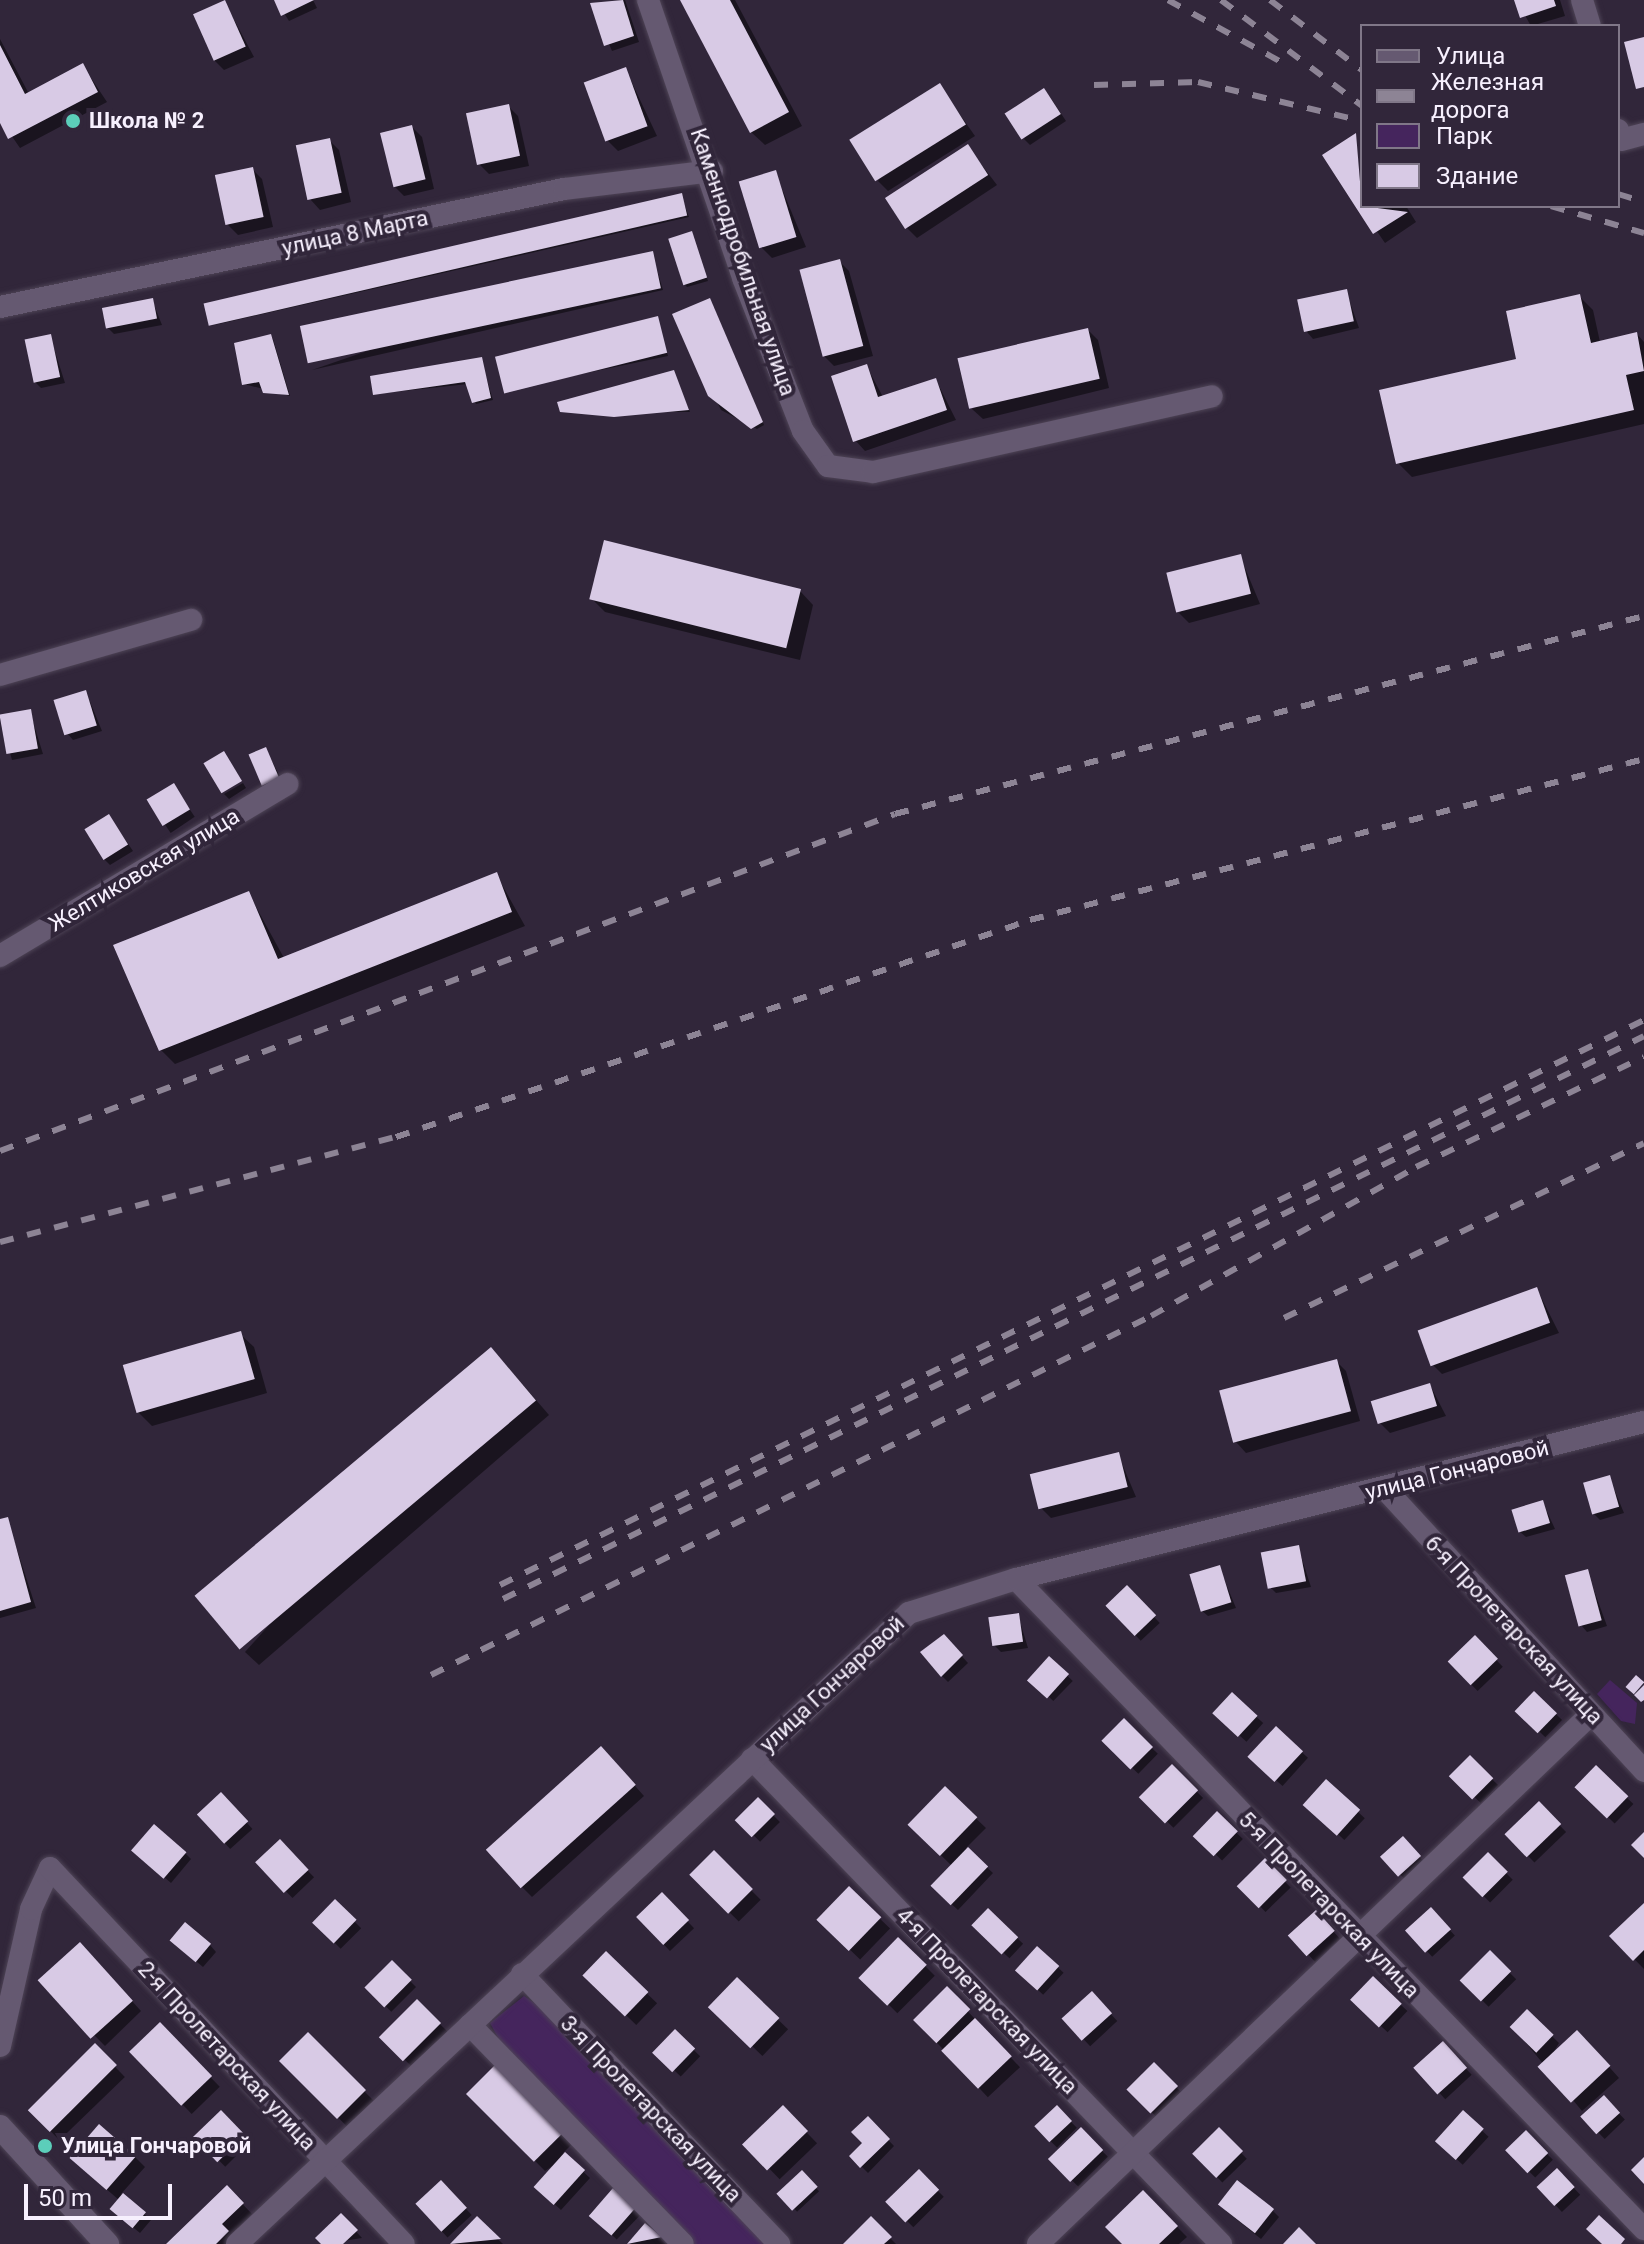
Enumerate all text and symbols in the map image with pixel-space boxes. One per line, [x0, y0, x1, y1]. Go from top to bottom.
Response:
legend [1360, 24, 1620, 208]
text: Улица [1436, 42, 1505, 70]
text: Железная дорога [1431, 68, 1544, 124]
place label: Школа № 2 [89, 108, 204, 134]
marker: Школа № 2 [64, 112, 82, 130]
text: Парк [1436, 122, 1493, 150]
street label: Каменнодробильная улица [685, 125, 801, 399]
text: Здание [1436, 162, 1518, 190]
street label: улица 8 Марта [280, 205, 430, 261]
street label: Желтиковская улица [44, 803, 244, 937]
street label: улица Гончаровой [1363, 1434, 1551, 1506]
street label: 6-я Пролетарская улица [1420, 1530, 1608, 1730]
street label: улица Гончаровой [754, 1610, 910, 1758]
street label: 5-я Пролетарская улица [1233, 1806, 1425, 2004]
street label: 4-я Пролетарская улица [891, 1902, 1083, 2100]
street label: 2-я Пролетарская улица [133, 1956, 321, 2156]
street label: 3-я Пролетарская улица [555, 2010, 747, 2208]
place label: Улица Гончаровой [61, 2133, 251, 2159]
marker: Улица Гончаровой [36, 2137, 54, 2155]
scale bar [28, 2168, 176, 2218]
text: 50 m [38, 2184, 92, 2212]

